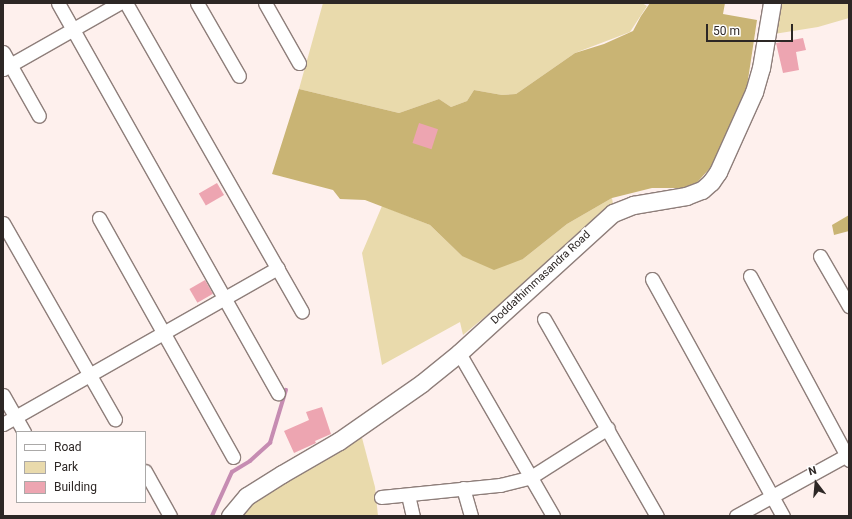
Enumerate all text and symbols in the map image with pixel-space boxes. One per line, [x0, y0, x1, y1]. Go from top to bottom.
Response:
scale bar [708, 16, 795, 42]
text: 50 m [713, 24, 740, 38]
street label: Doddathimmasandra Road [489, 229, 593, 327]
legend [16, 431, 146, 503]
text: Road [54, 440, 82, 454]
text: Park [54, 460, 78, 474]
north arrow [796, 463, 836, 503]
text: N [807, 464, 818, 478]
text: Building [54, 480, 97, 494]

